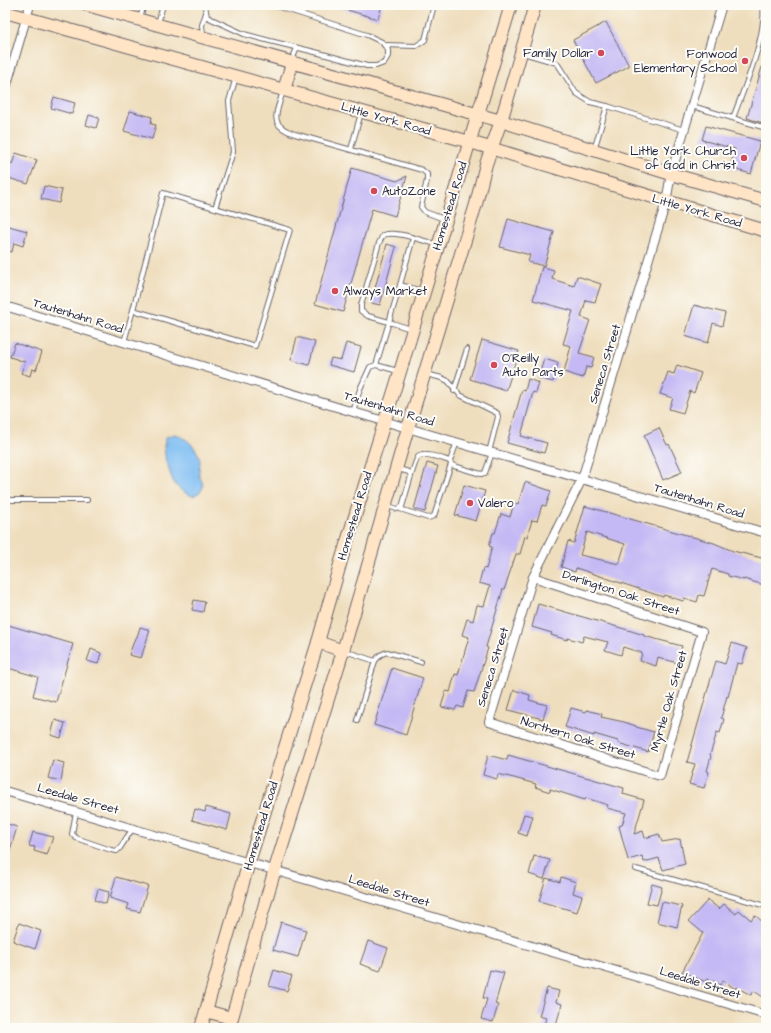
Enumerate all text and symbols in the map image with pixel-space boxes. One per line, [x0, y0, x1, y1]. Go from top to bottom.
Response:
place label: Family Dollar [523, 45, 593, 63]
place label: Fonwood Elementary School [634, 46, 737, 78]
marker: Family Dollar [596, 48, 606, 58]
marker: Fonwood Elementary School [740, 56, 750, 66]
street label: Little York Road [339, 98, 433, 140]
place label: Little York Church of God in Christ [630, 143, 736, 174]
marker: Little York Church of God in Christ [739, 153, 749, 163]
street label: Homestead Road [428, 160, 472, 252]
place label: AutoZone [382, 183, 437, 200]
marker: AutoZone [369, 186, 379, 196]
street label: Little York Road [650, 190, 744, 232]
place label: Always Market [343, 283, 427, 301]
marker: Always Market [330, 286, 340, 296]
street label: Tautenhahn Road [31, 294, 125, 338]
street label: Seneca Street [585, 322, 625, 406]
place label: O'Reilly Auto Parts [502, 350, 563, 381]
marker: O'Reilly Auto Parts [489, 360, 499, 370]
street label: Tautenhahn Road [342, 387, 436, 431]
street label: Homestead Road [333, 470, 377, 562]
street label: Tautenhahn Road [652, 479, 746, 523]
place label: Valero [478, 495, 514, 512]
marker: Valero [465, 498, 475, 508]
street label: Darlington Oak Street [560, 566, 682, 621]
street label: Seneca Street [473, 625, 513, 709]
street label: Myrtle Oak Street [646, 648, 693, 754]
street label: Northern Oak Street [519, 712, 637, 764]
street label: Leedale Street [35, 779, 121, 819]
street label: Homestead Road [239, 780, 283, 872]
street label: Leedale Street [346, 871, 432, 911]
street label: Leedale Street [657, 963, 743, 1003]

